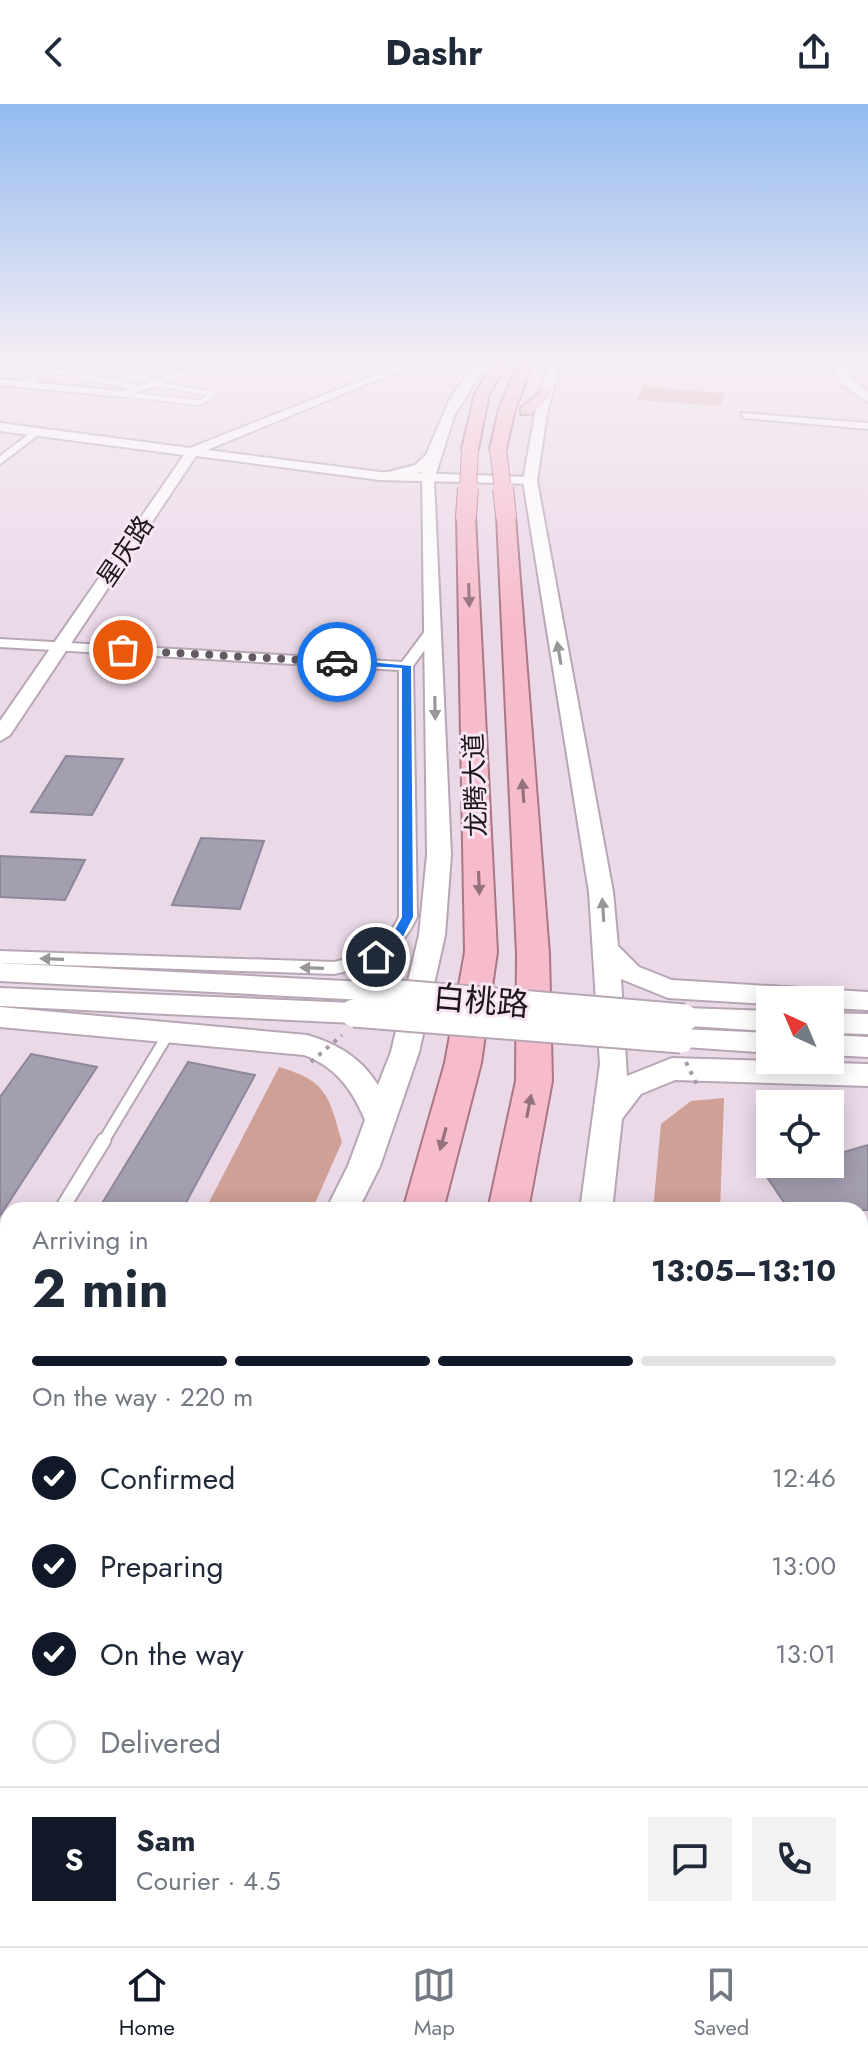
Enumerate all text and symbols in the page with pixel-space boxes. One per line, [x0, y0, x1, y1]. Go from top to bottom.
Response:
text: Dashr [385, 26, 483, 78]
icon: back [32, 30, 76, 74]
icon: share [792, 30, 836, 74]
street label: 星庆路 [87, 508, 163, 594]
one-way arrow [462, 583, 475, 608]
pin [89, 616, 157, 684]
courier [297, 622, 377, 702]
icon: bag [101, 628, 145, 672]
icon: car [315, 640, 359, 684]
one-way arrow [552, 641, 564, 666]
one-way arrow [428, 696, 441, 721]
street label: 龙腾大道 [454, 732, 496, 838]
one-way arrow [516, 778, 529, 803]
one-way arrow [472, 871, 485, 896]
one-way arrow [596, 897, 609, 922]
pin [342, 923, 410, 991]
icon: home [354, 935, 398, 979]
one-way arrow [39, 953, 64, 966]
one-way arrow [299, 961, 324, 974]
street label: 白桃路 [431, 974, 531, 1028]
north arrow [756, 986, 844, 1074]
map controls [756, 986, 844, 1178]
button: locate [756, 1090, 844, 1178]
one-way arrow [524, 1093, 536, 1118]
one-way arrow [437, 1126, 449, 1151]
text: Arriving in [32, 1221, 149, 1259]
text: 13:05–13:10 [651, 1249, 836, 1292]
text: 2 min [32, 1251, 169, 1327]
text: On the way · 220 m [32, 1378, 253, 1416]
icon: check [32, 1456, 76, 1500]
text: Confirmed [100, 1457, 235, 1500]
text: 12:46 [772, 1459, 836, 1497]
icon: check [32, 1544, 76, 1588]
text: Preparing [100, 1545, 224, 1588]
text: 13:00 [771, 1547, 836, 1585]
icon: check [32, 1632, 76, 1676]
text: On the way [100, 1633, 244, 1676]
text: 13:01 [775, 1635, 836, 1673]
text: Delivered [100, 1721, 221, 1764]
button: chat [648, 1817, 732, 1901]
button: phone [752, 1817, 836, 1901]
text: Sam [136, 1819, 196, 1862]
text: S [65, 1838, 83, 1881]
text: Courier · 4.5 [136, 1862, 281, 1900]
tab: Home [119, 1963, 175, 2043]
tab: Map [412, 1963, 456, 2043]
tab: Saved [694, 1963, 749, 2043]

